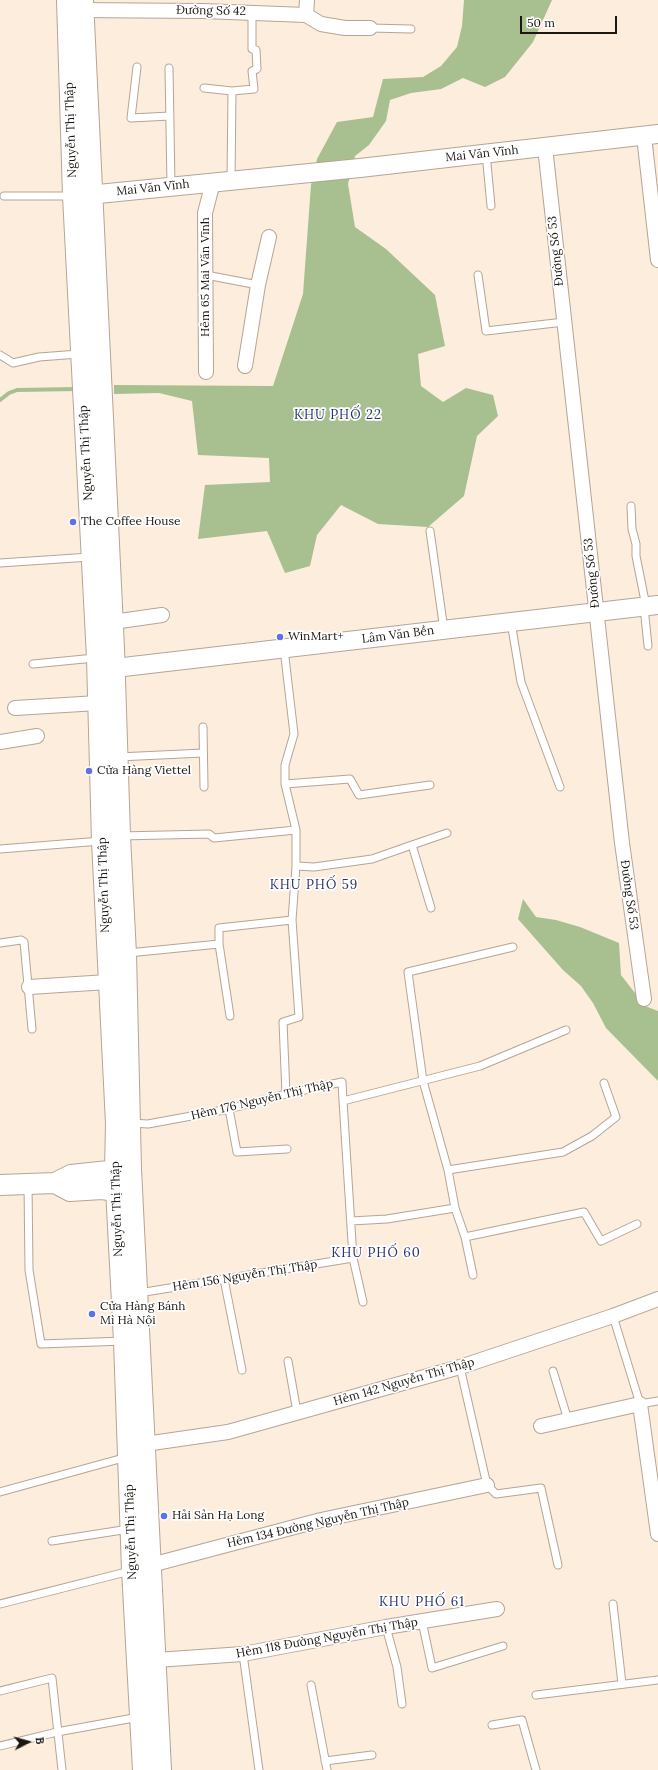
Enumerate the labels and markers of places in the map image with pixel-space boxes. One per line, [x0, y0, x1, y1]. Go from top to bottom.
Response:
place label: The Coffee House [81, 515, 180, 529]
marker: The Coffee House [68, 517, 78, 527]
place label: WinMart+ [288, 630, 344, 644]
marker: WinMart+ [275, 632, 285, 642]
place label: Cửa Hàng Viettel [97, 764, 191, 778]
marker: Cửa Hàng Viettel [84, 766, 94, 776]
place label: Cửa Hàng Bánh Mì Hà Nội [100, 1300, 186, 1328]
marker: Cửa Hàng Bánh Mì Hà Nội [87, 1309, 97, 1319]
place label: Hải Sản Hạ Long [172, 1509, 264, 1523]
marker: Hải Sản Hạ Long [159, 1511, 169, 1521]

